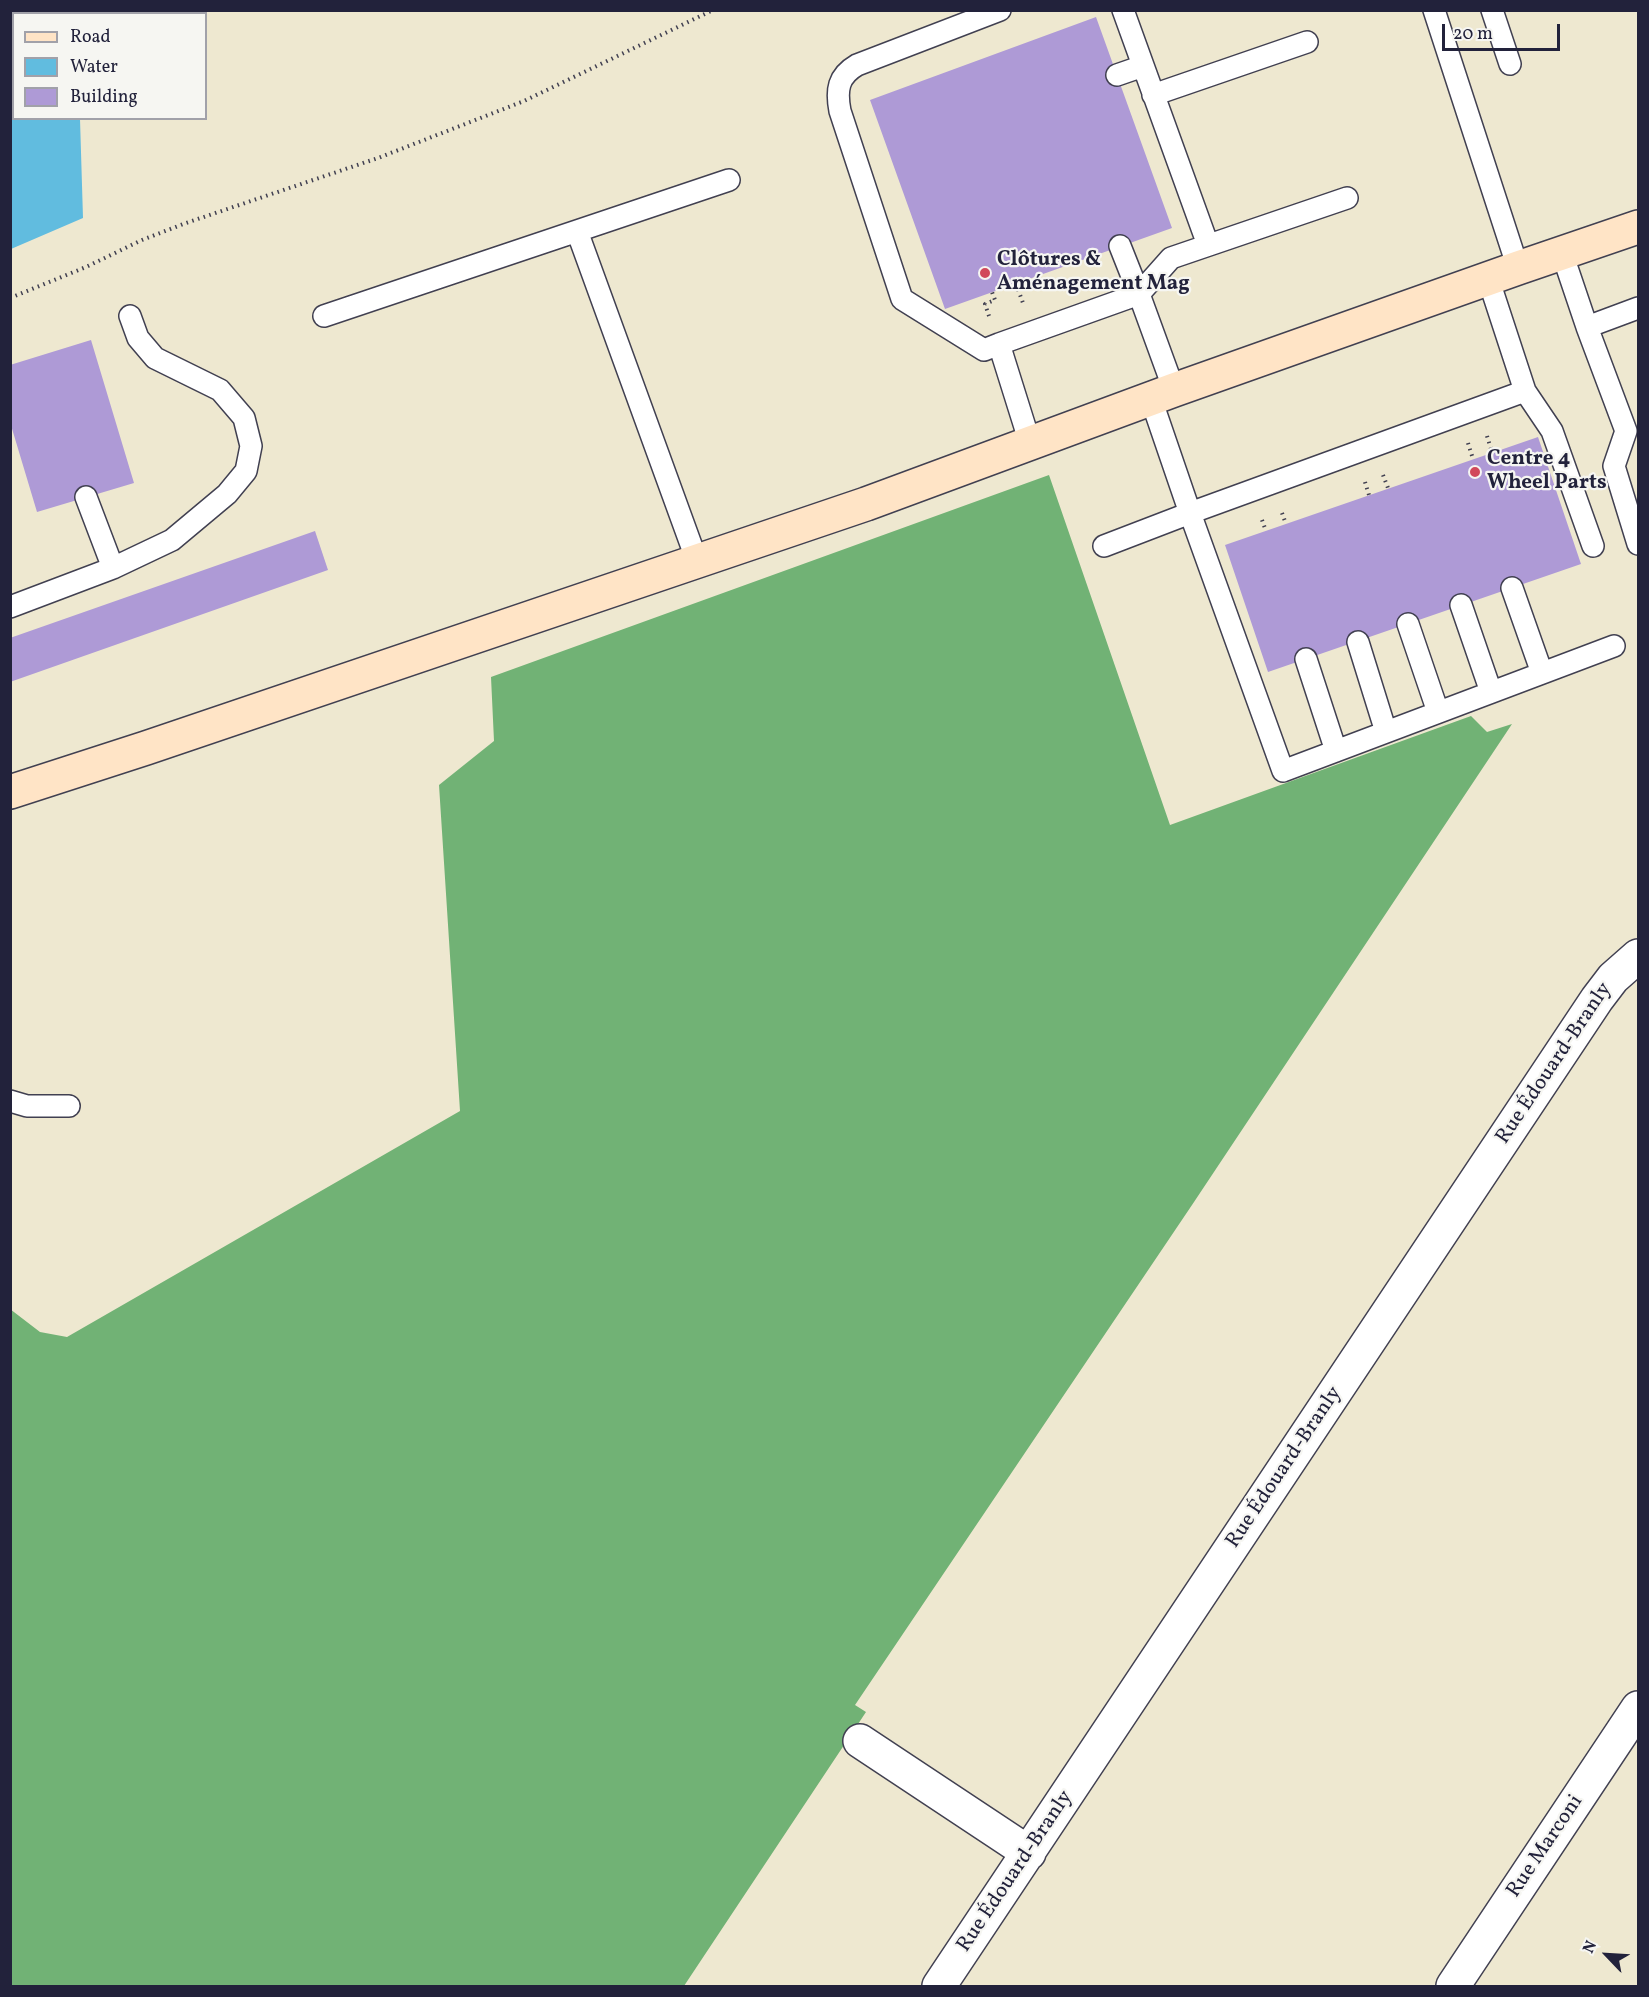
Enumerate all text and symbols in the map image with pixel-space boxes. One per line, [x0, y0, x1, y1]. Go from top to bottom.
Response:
legend [12, 12, 207, 120]
scale bar [1445, 12, 1564, 50]
text: 20 m [1453, 22, 1493, 47]
text: Road [70, 25, 111, 50]
text: Water [70, 55, 118, 80]
text: Building [70, 85, 138, 110]
place label: Clôtures & Aménagement Mag [997, 248, 1190, 298]
marker: Clôtures & Aménagement Mag [978, 266, 992, 280]
place label: Centre 4 Wheel Parts [1487, 447, 1607, 497]
marker: Centre 4 Wheel Parts [1468, 465, 1482, 479]
street label: Rue Édouard-Branly [1492, 978, 1618, 1150]
street label: Rue Édouard-Branly [1222, 1382, 1348, 1554]
street label: Rue Édouard-Branly [953, 1786, 1079, 1958]
street label: Rue Marconi [1502, 1791, 1590, 1903]
north arrow [1577, 1925, 1637, 1985]
text: N [1578, 1937, 1603, 1957]

